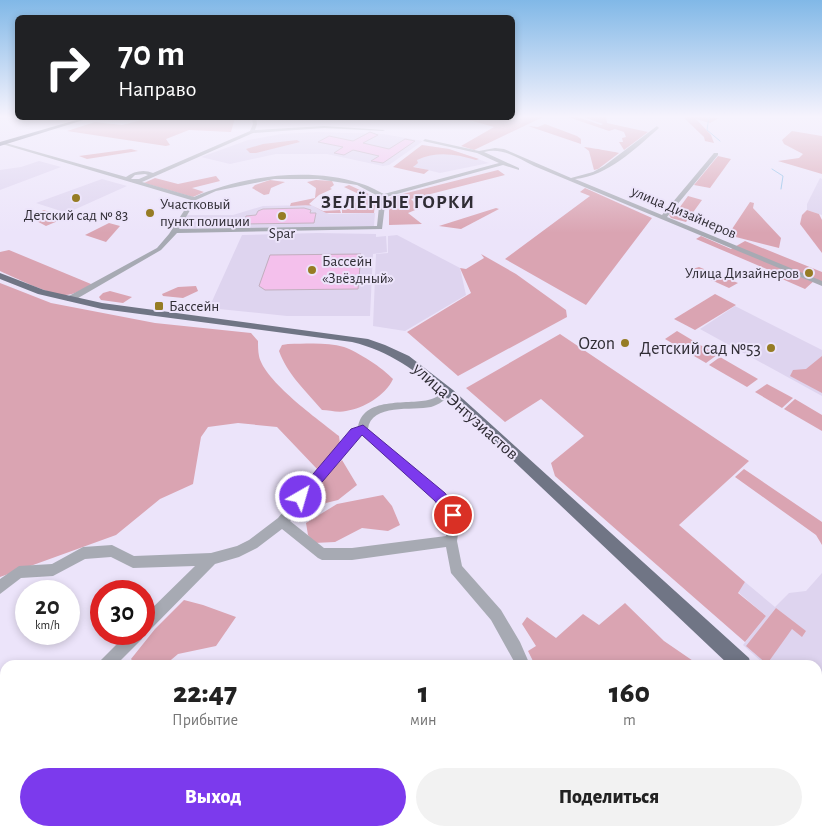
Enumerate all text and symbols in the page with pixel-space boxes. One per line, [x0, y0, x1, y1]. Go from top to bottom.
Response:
icon: right [35, 35, 100, 100]
text: 70 m [118, 37, 185, 72]
text: Направо [118, 78, 196, 100]
street label: улица Дизайнеров [628, 183, 739, 241]
district label: ЗЕЛЁНЫЕ ГОРКИ [321, 191, 475, 212]
marker: Детский сад № 83 [70, 192, 82, 204]
place label: Участковый пункт полиции [160, 197, 250, 229]
marker: Участковый пункт полиции [144, 207, 156, 219]
place label: Детский сад № 83 [24, 208, 128, 223]
marker: Spar [276, 210, 288, 222]
place label: Spar [269, 226, 295, 241]
place label: Бассейн «Звёздный» [322, 254, 394, 286]
marker: Бассейн «Звёздный» [306, 264, 318, 276]
place label: Улица Дизайнеров [685, 266, 799, 281]
marker: Улица Дизайнеров [803, 267, 815, 279]
place label: Бассейн [169, 299, 219, 314]
marker: Бассейн [153, 300, 165, 312]
place label: Ozon [578, 335, 615, 353]
marker: Ozon [619, 337, 631, 349]
place label: Детский сад №53 [639, 340, 761, 358]
marker: Детский сад №53 [765, 342, 777, 354]
street label: улица Энтузиастов [408, 359, 522, 464]
position arrow [274, 470, 326, 522]
pin [432, 494, 474, 536]
icon: arrive [439, 501, 467, 529]
speed limit sign: 30 [90, 580, 155, 645]
text: 20 [35, 594, 60, 619]
text: km/h [35, 619, 60, 631]
text: 22:47 [173, 678, 237, 708]
text: 1 [418, 678, 429, 708]
text: 160 [609, 678, 650, 708]
text: Прибытие [172, 712, 238, 728]
text: мин [410, 712, 437, 728]
text: m [623, 712, 636, 728]
button: Выход [20, 768, 406, 826]
button: Поделиться [416, 768, 802, 826]

